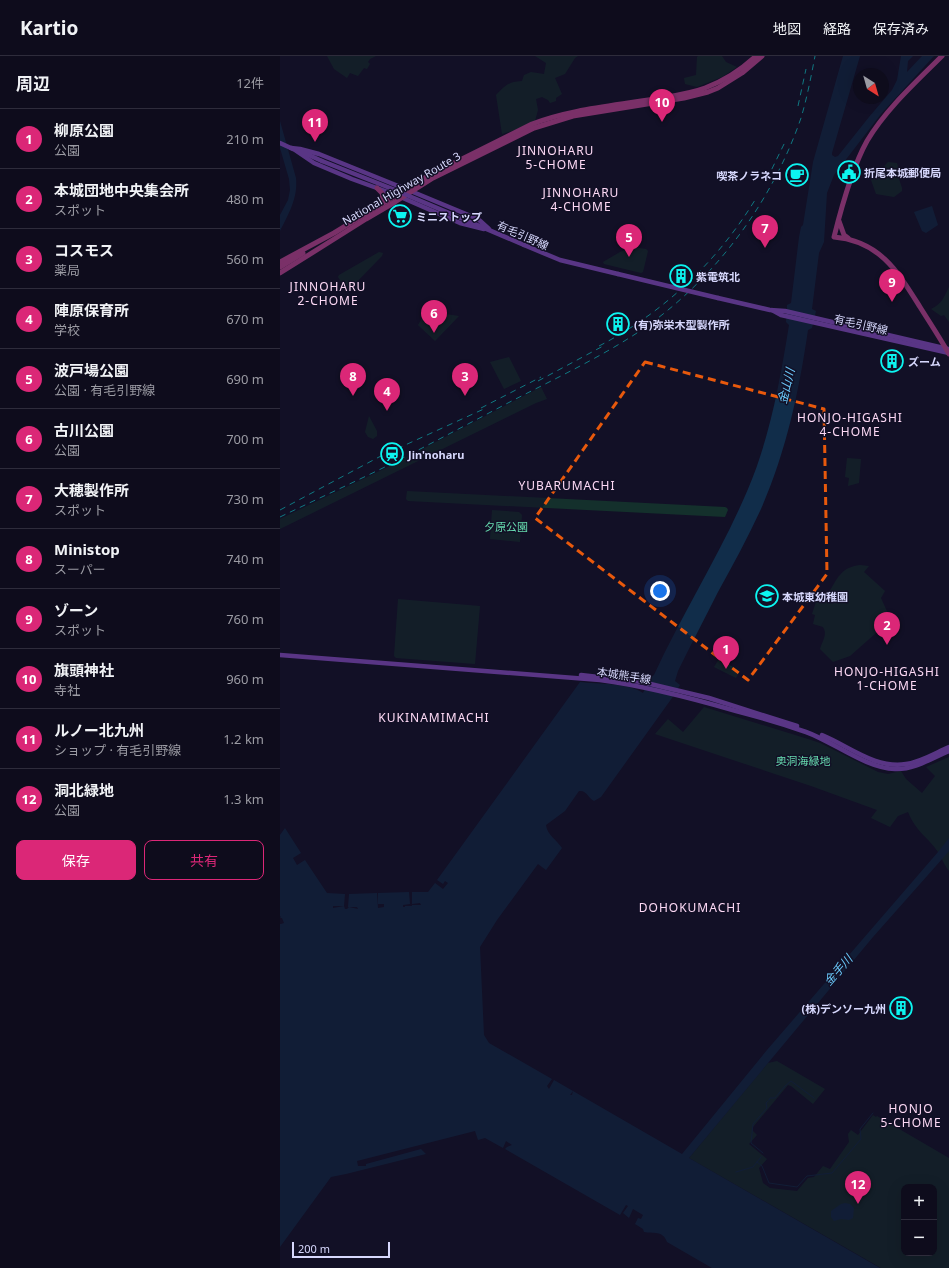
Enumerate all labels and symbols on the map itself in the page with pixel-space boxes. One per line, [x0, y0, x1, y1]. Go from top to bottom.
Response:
north arrow [853, 68, 889, 104]
pin: 10 [649, 89, 675, 122]
pin: 11 [302, 109, 328, 142]
district label: JINNOHARU 5-CHOME [517, 142, 594, 173]
street label: National Highway Route 3 [339, 148, 463, 228]
public building icon: 折尾本城郵便局 [836, 159, 862, 185]
cafe icon: 喫茶ノラネコ [784, 162, 810, 188]
place label: 折尾本城郵便局 [864, 165, 941, 180]
place label: 喫茶ノラネコ [716, 168, 782, 183]
district label: JINNOHARU 4-CHOME [542, 184, 619, 215]
supermarket icon: ミニストップ [387, 203, 413, 229]
place label: ミニストップ [416, 209, 482, 224]
pin: 7 [752, 215, 778, 248]
street label: 有毛引野線 [495, 217, 551, 253]
pin: 5 [616, 224, 642, 257]
building icon: 紫電筑北 [668, 263, 694, 289]
place label: 紫電筑北 [696, 269, 740, 284]
pin: 9 [879, 269, 905, 302]
district label: JINNOHARU 2-CHOME [289, 278, 366, 309]
pin: 6 [421, 300, 447, 333]
building icon: (有)弥栄木型製作所 [605, 311, 631, 337]
street label: 有毛引野線 [833, 311, 889, 337]
place label: (有)弥栄木型製作所 [634, 317, 729, 332]
building icon: ズーム [879, 348, 905, 374]
place label: ズーム [908, 354, 941, 369]
pin: 8 [340, 363, 366, 396]
pin: 3 [452, 363, 478, 396]
water label: 金山川 [773, 365, 799, 406]
pin: 4 [374, 378, 400, 411]
district label: HONJO-HIGASHI 4-CHOME [797, 409, 903, 440]
station icon: Jin'noharu [379, 441, 405, 467]
place label: Jin'noharu [407, 447, 464, 462]
district label: YUBARUMACHI [518, 477, 616, 494]
park label: 夕原公園 [484, 519, 528, 534]
your location [650, 581, 670, 601]
school or university icon: 本城東幼稚園 [754, 583, 780, 609]
place label: 本城東幼稚園 [782, 589, 848, 604]
pin: 2 [874, 612, 900, 645]
pin: 1 [713, 636, 739, 669]
street label: 本城熊手線 [596, 663, 652, 687]
district label: HONJO-HIGASHI 1-CHOME [834, 663, 940, 694]
district label: KUKINAMIMACHI [378, 709, 490, 726]
park label: 奥洞海緑地 [776, 753, 831, 768]
district label: DOHOKUMACHI [639, 899, 741, 916]
water label: 金手川 [820, 949, 858, 989]
building icon: (株)デンソー九州 [888, 995, 914, 1021]
place label: (株)デンソー九州 [802, 1001, 886, 1016]
district label: HONJO 5-CHOME [880, 1100, 942, 1131]
pin: 12 [845, 1171, 871, 1204]
scale bar [292, 1240, 390, 1259]

